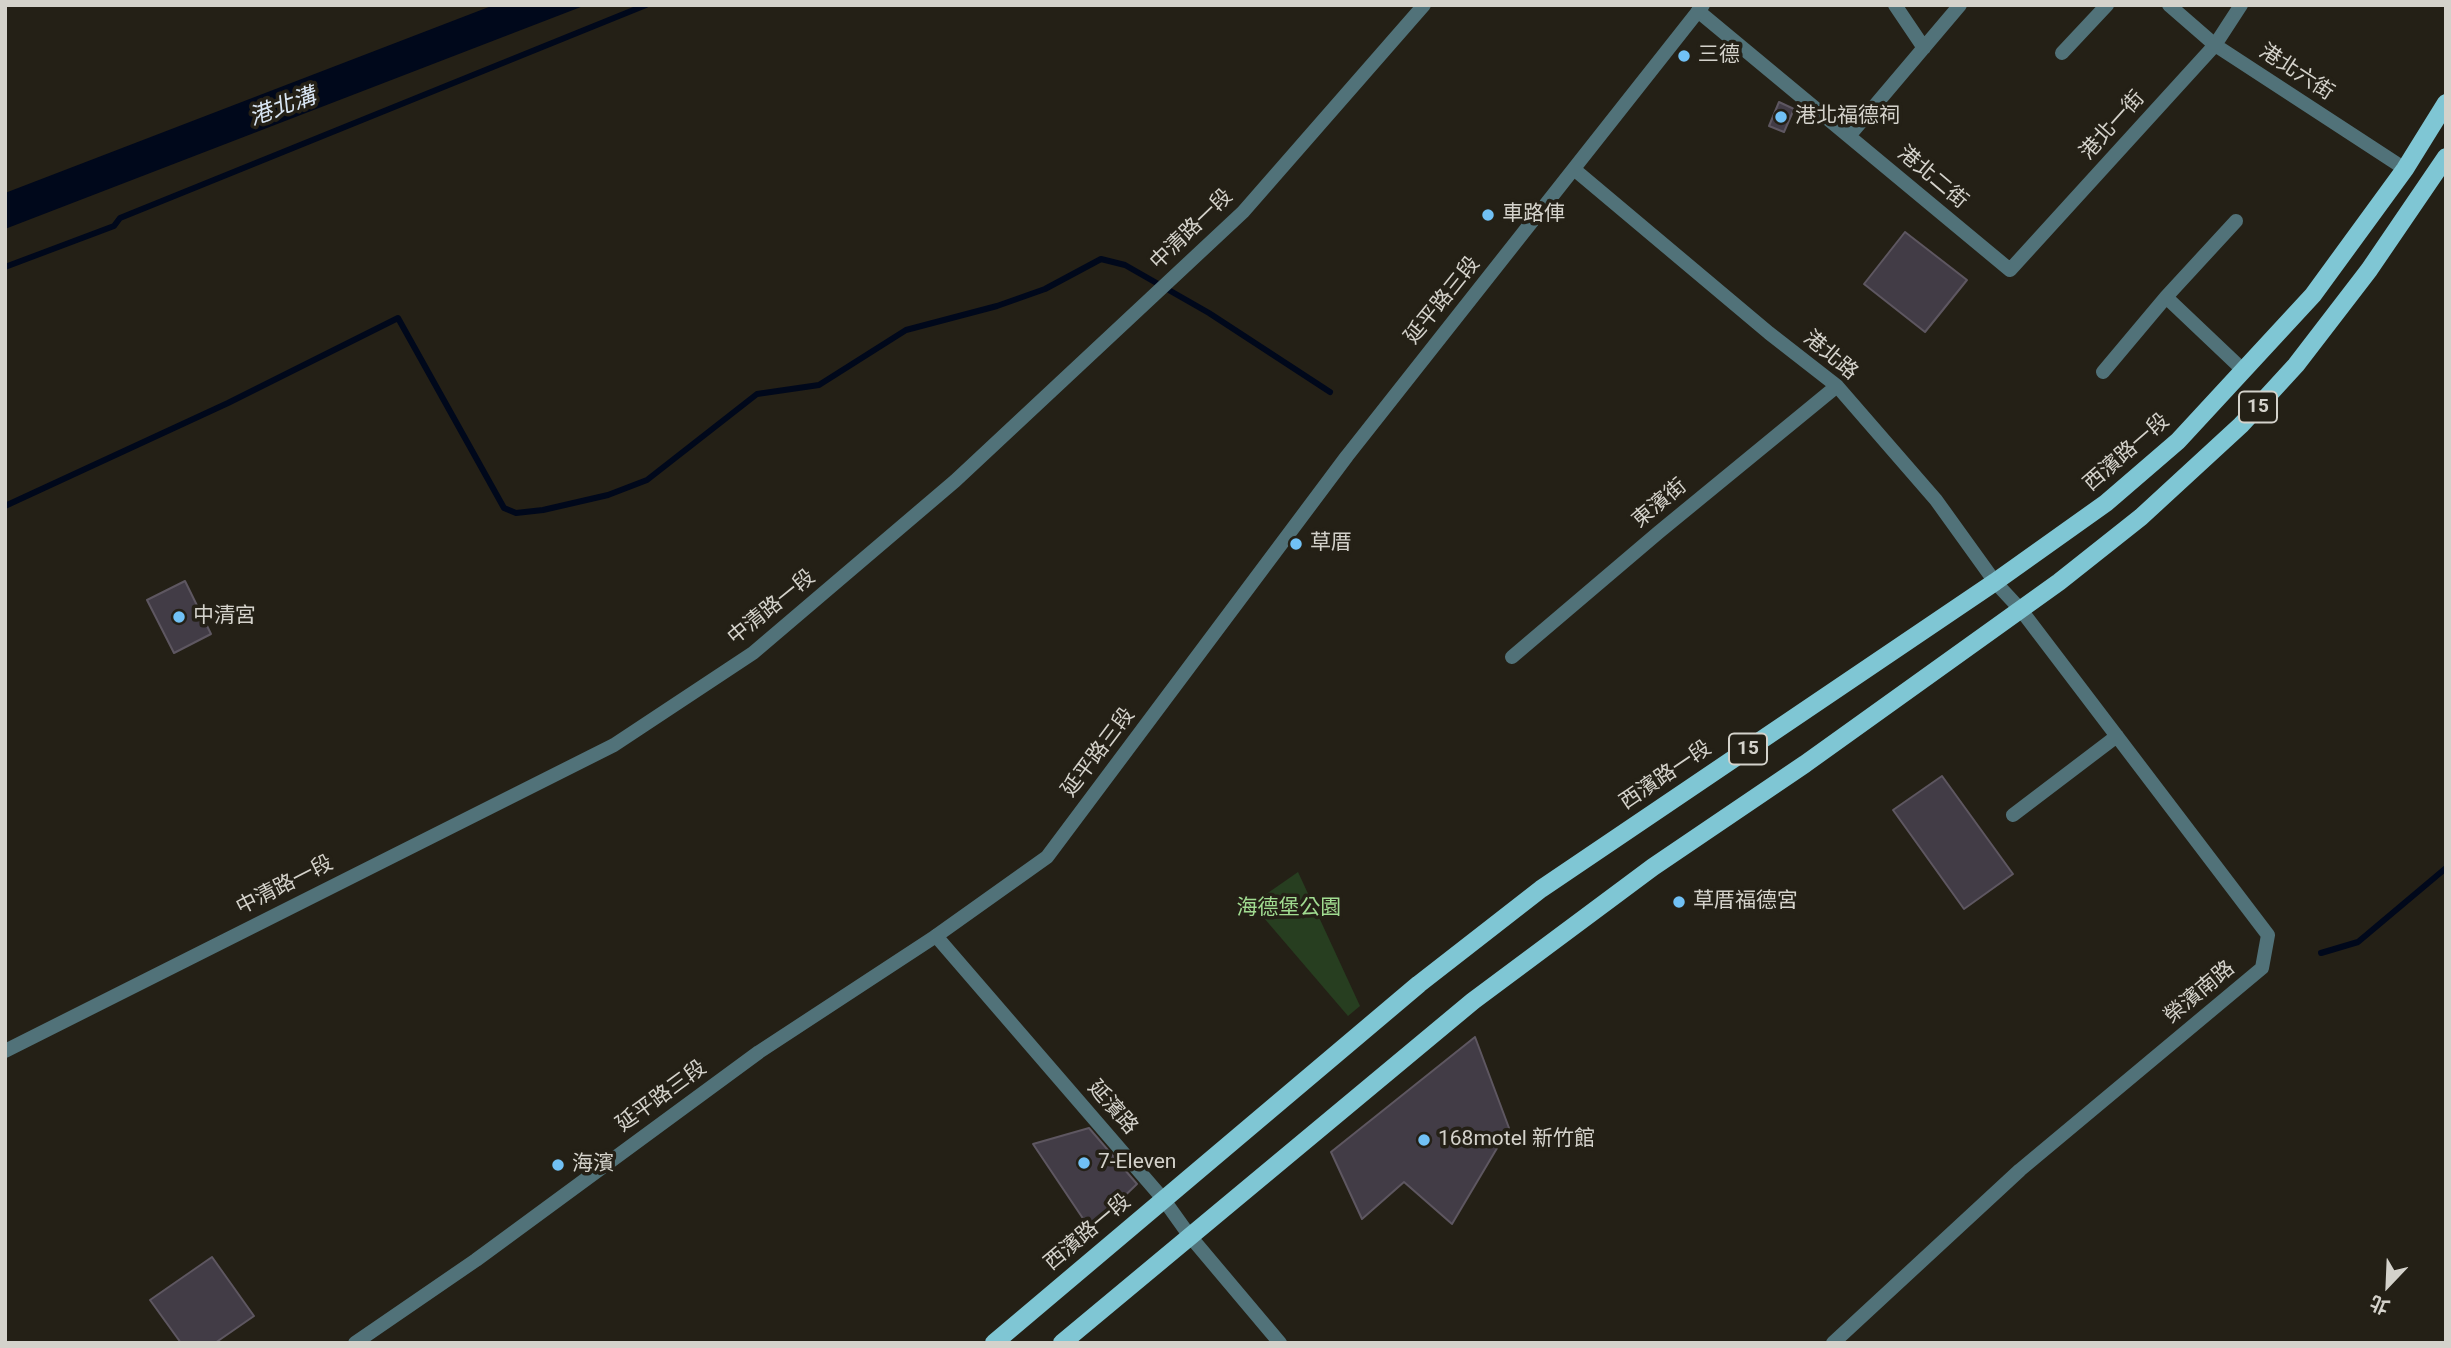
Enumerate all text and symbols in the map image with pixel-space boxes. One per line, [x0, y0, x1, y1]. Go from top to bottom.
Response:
street label: 港北六街 [2254, 40, 2338, 106]
place label: 三德 [1698, 43, 1740, 69]
marker: 三德 [1676, 48, 1692, 64]
water label: 港北溝 [246, 83, 320, 133]
street label: 港北一街 [2076, 86, 2150, 166]
place label: 港北福德祠 [1795, 104, 1900, 130]
marker: 港北福德祠 [1773, 109, 1789, 125]
street label: 港北二街 [1892, 141, 1972, 215]
street label: 中清路一段 [1145, 184, 1239, 276]
place label: 車路俥 [1502, 202, 1565, 228]
marker: 車路俥 [1480, 207, 1496, 223]
street label: 延平路三段 [1400, 252, 1486, 350]
street label: 港北路 [1798, 326, 1862, 386]
road number: 15 [2239, 392, 2277, 422]
street label: 西濱路一段 [2079, 409, 2175, 497]
street label: 東濱街 [1628, 474, 1692, 534]
place label: 草厝 [1310, 531, 1352, 557]
marker: 草厝 [1288, 536, 1304, 552]
street label: 中清路一段 [723, 565, 821, 651]
place label: 中清宮 [193, 604, 256, 630]
marker: 中清宮 [171, 609, 187, 625]
street label: 延平路三段 [1057, 703, 1141, 803]
road number: 15 [1729, 734, 1767, 764]
street label: 西濱路一段 [1615, 736, 1717, 816]
street label: 中清路一段 [233, 851, 337, 921]
place label: 草厝福德宮 [1693, 889, 1798, 915]
marker: 草厝福德宮 [1671, 894, 1687, 910]
park label: 海德堡公園 [1237, 896, 1341, 922]
street label: 榮濱南路 [2160, 956, 2240, 1030]
street label: 延平路三段 [612, 1056, 712, 1138]
street label: 延濱路 [1082, 1076, 1142, 1140]
place label: 168motel 新竹館 [1438, 1127, 1595, 1153]
marker: 168motel 新竹館 [1416, 1132, 1432, 1148]
place label: 7-Eleven [1098, 1150, 1176, 1176]
place label: 海濱 [572, 1152, 614, 1178]
marker: 7-Eleven [1076, 1155, 1092, 1171]
marker: 海濱 [550, 1157, 566, 1173]
street label: 西濱路一段 [1040, 1190, 1136, 1276]
north arrow [2353, 1250, 2423, 1320]
text: 北 [2366, 1290, 2393, 1319]

